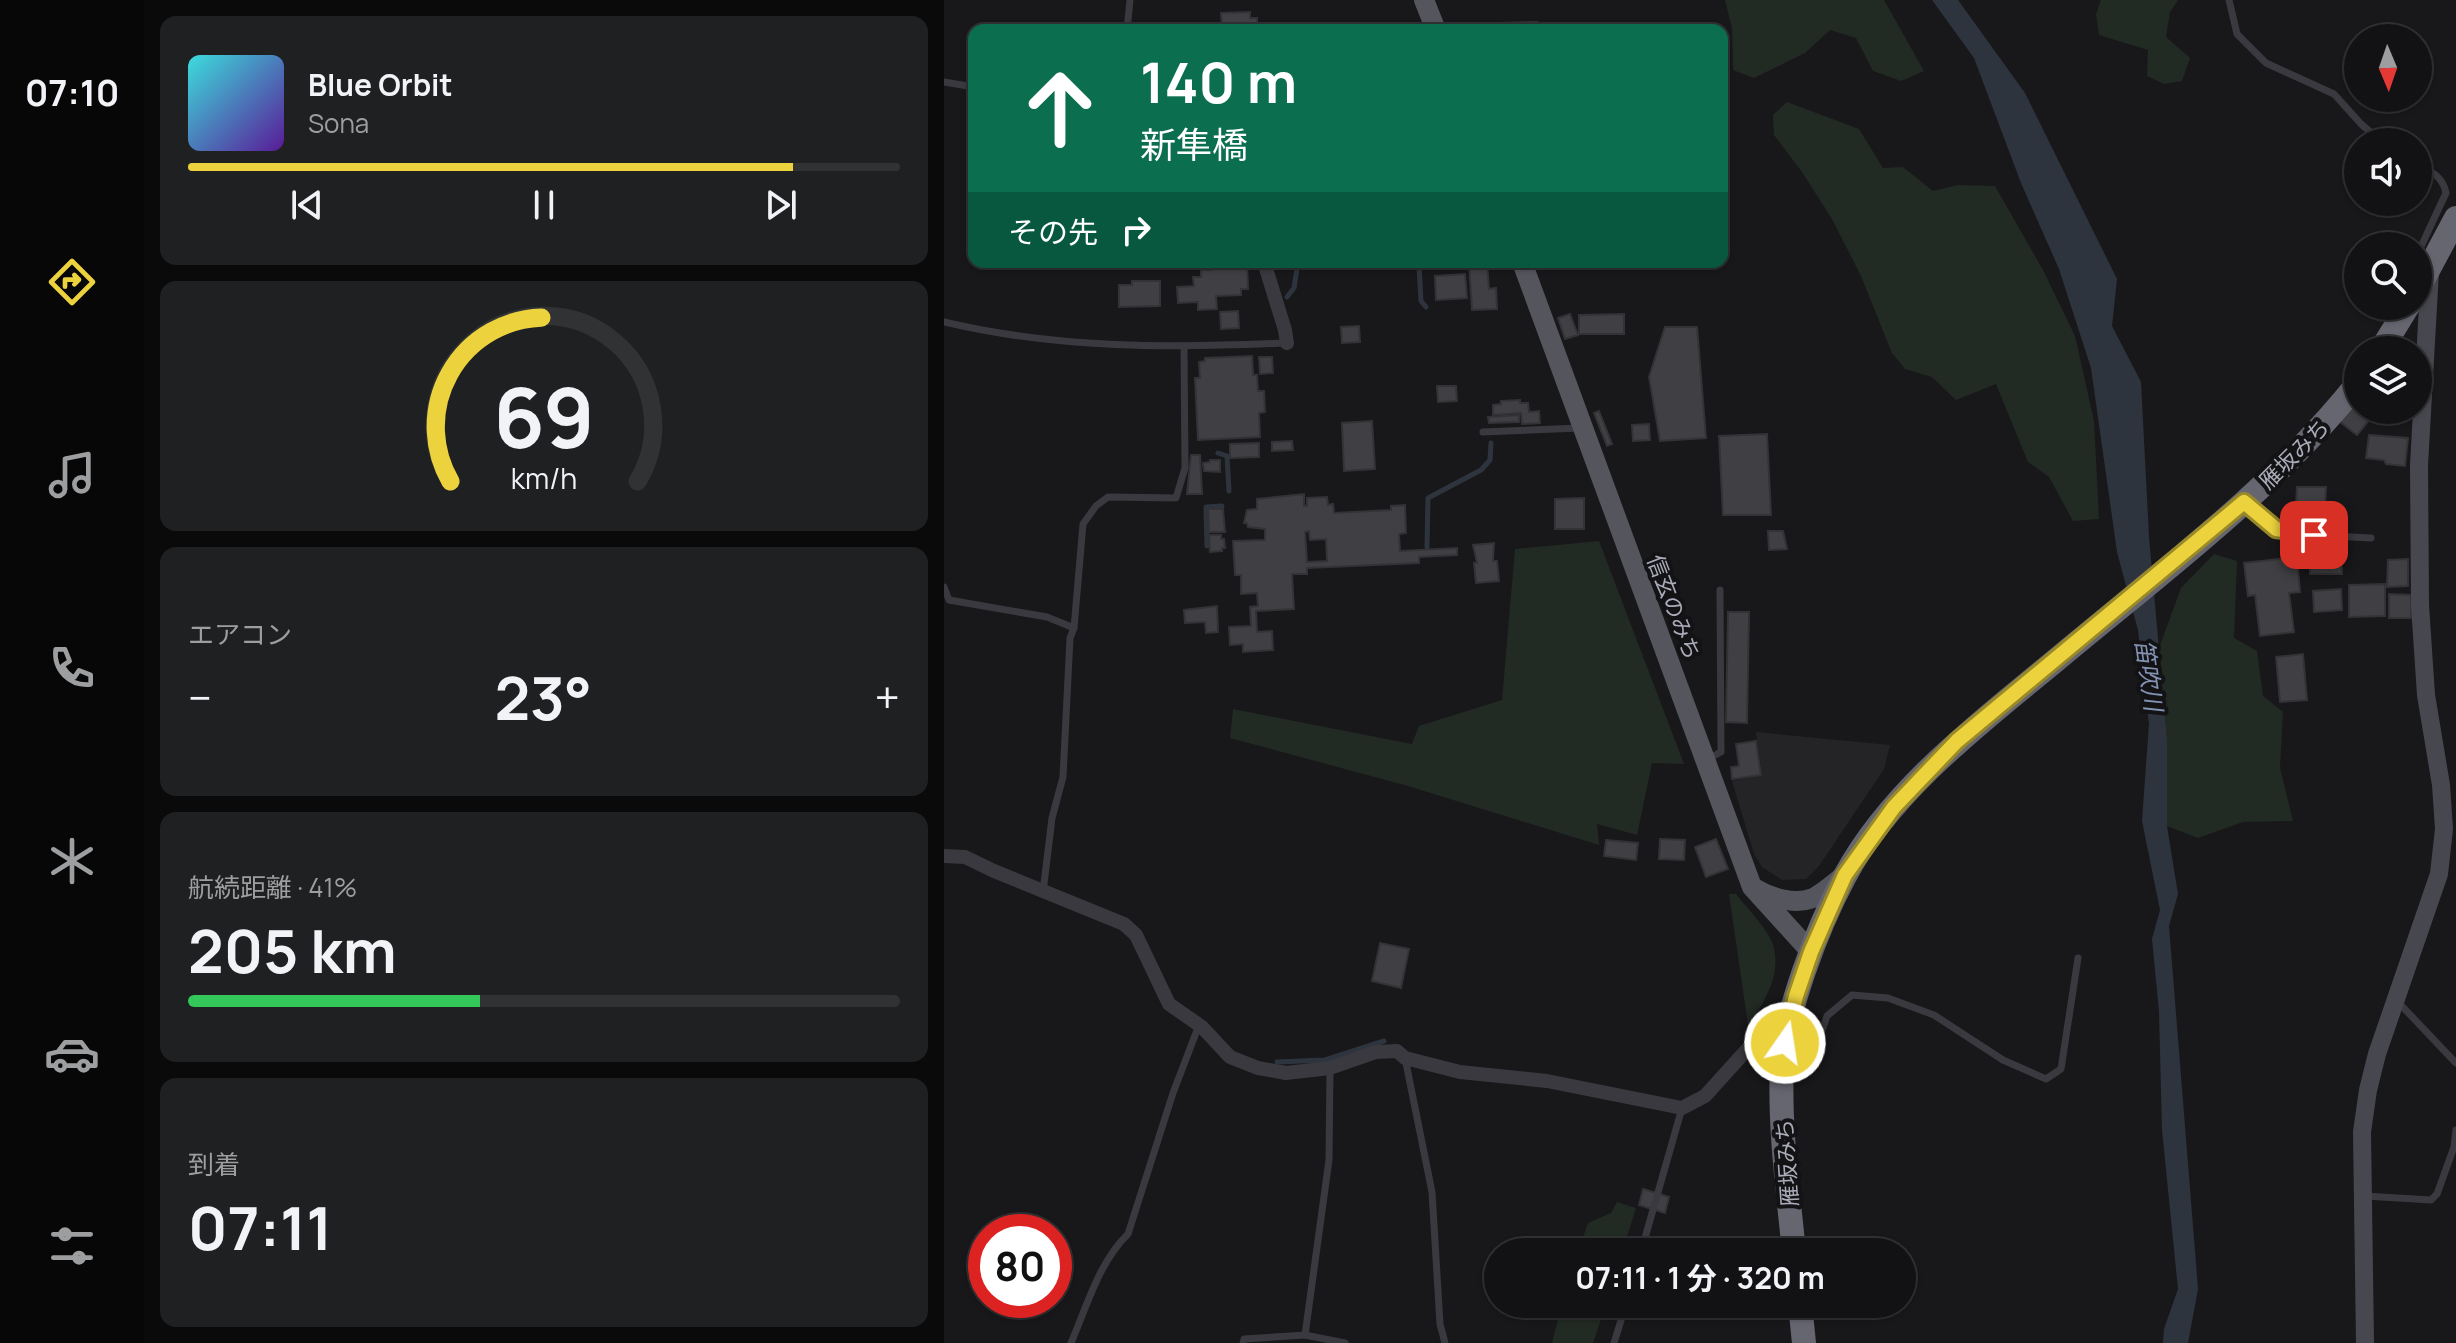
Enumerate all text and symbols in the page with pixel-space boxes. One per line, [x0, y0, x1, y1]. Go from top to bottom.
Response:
north arrow [2344, 24, 2432, 112]
map controls [2344, 24, 2432, 424]
text: 140 m [1140, 43, 1297, 120]
icon: ahead [1008, 56, 1112, 160]
text: Blue Orbit [308, 64, 453, 105]
text: 07:10 [25, 68, 119, 117]
text: Sona [308, 105, 369, 141]
text: 新隼橋 [1140, 120, 1248, 169]
button: sound [2344, 128, 2432, 216]
icon: previous [285, 183, 329, 227]
icon: pause [522, 183, 566, 227]
icon: next [759, 183, 803, 227]
icon: right [1114, 208, 1158, 252]
text: その先 [1008, 211, 1098, 252]
button: search [2344, 232, 2432, 320]
icon: directions [44, 254, 100, 310]
button: layers [2344, 336, 2432, 424]
text: 69 [493, 359, 595, 473]
street label: 雁坂みち [2252, 412, 2336, 496]
icon: music [44, 447, 100, 503]
text: km/h [511, 459, 577, 498]
pin [2280, 501, 2348, 569]
icon: arrive [2292, 513, 2336, 557]
street label: 信玄のみち [1640, 550, 1708, 664]
text: エアコン [188, 616, 292, 652]
water label: 笛吹川 [2129, 637, 2172, 716]
icon: phone [44, 640, 100, 696]
text: 23° [494, 656, 592, 738]
text: − [188, 667, 212, 727]
text: + [875, 667, 900, 727]
icon: climate [44, 833, 100, 889]
text: 航続距離 · 41% [188, 869, 357, 905]
text: 205 km [188, 909, 397, 991]
position arrow [1743, 1001, 1827, 1085]
icon: car [44, 1026, 100, 1082]
street label: 雁坂みち [1769, 1118, 1805, 1208]
text: 到着 [188, 1146, 240, 1182]
text: 07:11 [188, 1186, 333, 1268]
speed limit sign: 80 [968, 1214, 1072, 1318]
icon: filters [44, 1218, 100, 1274]
text: 07:11 · 1 分 · 320 m [1575, 1257, 1825, 1298]

